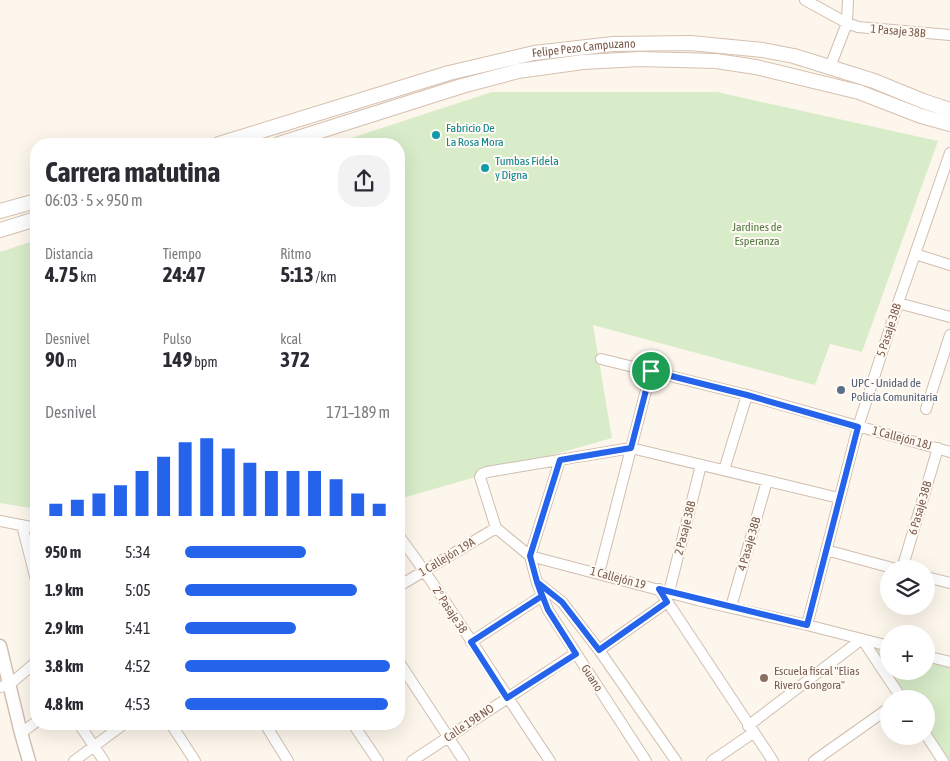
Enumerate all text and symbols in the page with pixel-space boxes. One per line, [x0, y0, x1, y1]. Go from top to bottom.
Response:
street label: 1 Pasaje 38B [870, 22, 926, 40]
street label: Felipe Pezo Campuzano [531, 37, 636, 60]
place label: Fabricio De La Rosa Mora [446, 121, 504, 149]
marker: Fabricio De La Rosa Mora [430, 129, 442, 141]
place label: Tumbas Fidela y Digna [495, 154, 559, 182]
button: share [338, 155, 390, 207]
text: Carrera matutina [45, 156, 220, 188]
marker: Tumbas Fidela y Digna [479, 162, 491, 174]
text: 06:03 · 5 × 950 m [45, 191, 143, 209]
park label: Jardines de Esperanza [732, 220, 782, 248]
text: Distancia [45, 246, 93, 262]
text: Tiempo [163, 246, 201, 262]
text: Ritmo [280, 246, 311, 262]
text: 4.75 [45, 262, 78, 286]
text: 24:47 [163, 262, 206, 286]
text: 5:13 [280, 262, 314, 286]
text: km [78, 269, 97, 285]
text: /km [314, 269, 337, 285]
street label: 5 Pasaje 38B [874, 301, 904, 358]
text: Desnivel [45, 331, 90, 347]
text: Pulso [163, 331, 192, 347]
text: kcal [280, 331, 302, 347]
text: 90 [45, 347, 65, 371]
text: 149 [163, 347, 192, 371]
text: 372 [280, 347, 310, 371]
pin [630, 350, 672, 392]
text: m [65, 354, 77, 370]
text: bpm [192, 354, 218, 370]
icon: arrive [637, 357, 665, 385]
place label: UPC - Unidad de Policia Comunitaria [851, 376, 938, 404]
marker: UPC - Unidad de Policia Comunitaria [835, 384, 847, 396]
text: Desnivel [45, 403, 96, 421]
text: 171–189 m [326, 403, 390, 421]
street label: 1 Callejón 18J [871, 423, 933, 453]
street label: 6 Pasaje 38B [906, 479, 934, 536]
street label: 2 Pasaje 38B [672, 499, 699, 556]
street label: 4 Pasaje 38B [735, 515, 763, 572]
street label: 1 Callejón 19A [416, 535, 478, 579]
text: 950 m [45, 543, 81, 561]
text: 5:34 [125, 543, 150, 561]
map controls [880, 560, 935, 745]
button: layers [880, 560, 935, 615]
street label: 1 Callejón 19 [589, 564, 648, 592]
text: 1.9 km [45, 581, 84, 599]
text: 5:05 [125, 581, 151, 599]
street label: 2° Pasaje 38 [430, 584, 470, 636]
text: 2.9 km [45, 619, 84, 637]
text: 5:41 [125, 619, 150, 637]
button: + [880, 625, 935, 680]
text: 3.8 km [45, 657, 84, 675]
text: 4:52 [125, 657, 150, 675]
street label: Guano [578, 662, 606, 694]
place label: Escuela fiscal "Elias Rivero Gongora" [774, 664, 859, 692]
marker: Escuela fiscal "Elias Rivero Gongora" [758, 672, 770, 684]
button: − [880, 690, 935, 745]
text: 4.8 km [45, 695, 84, 713]
text: 4:53 [125, 695, 150, 713]
street label: Calle 19B NO [441, 701, 497, 745]

